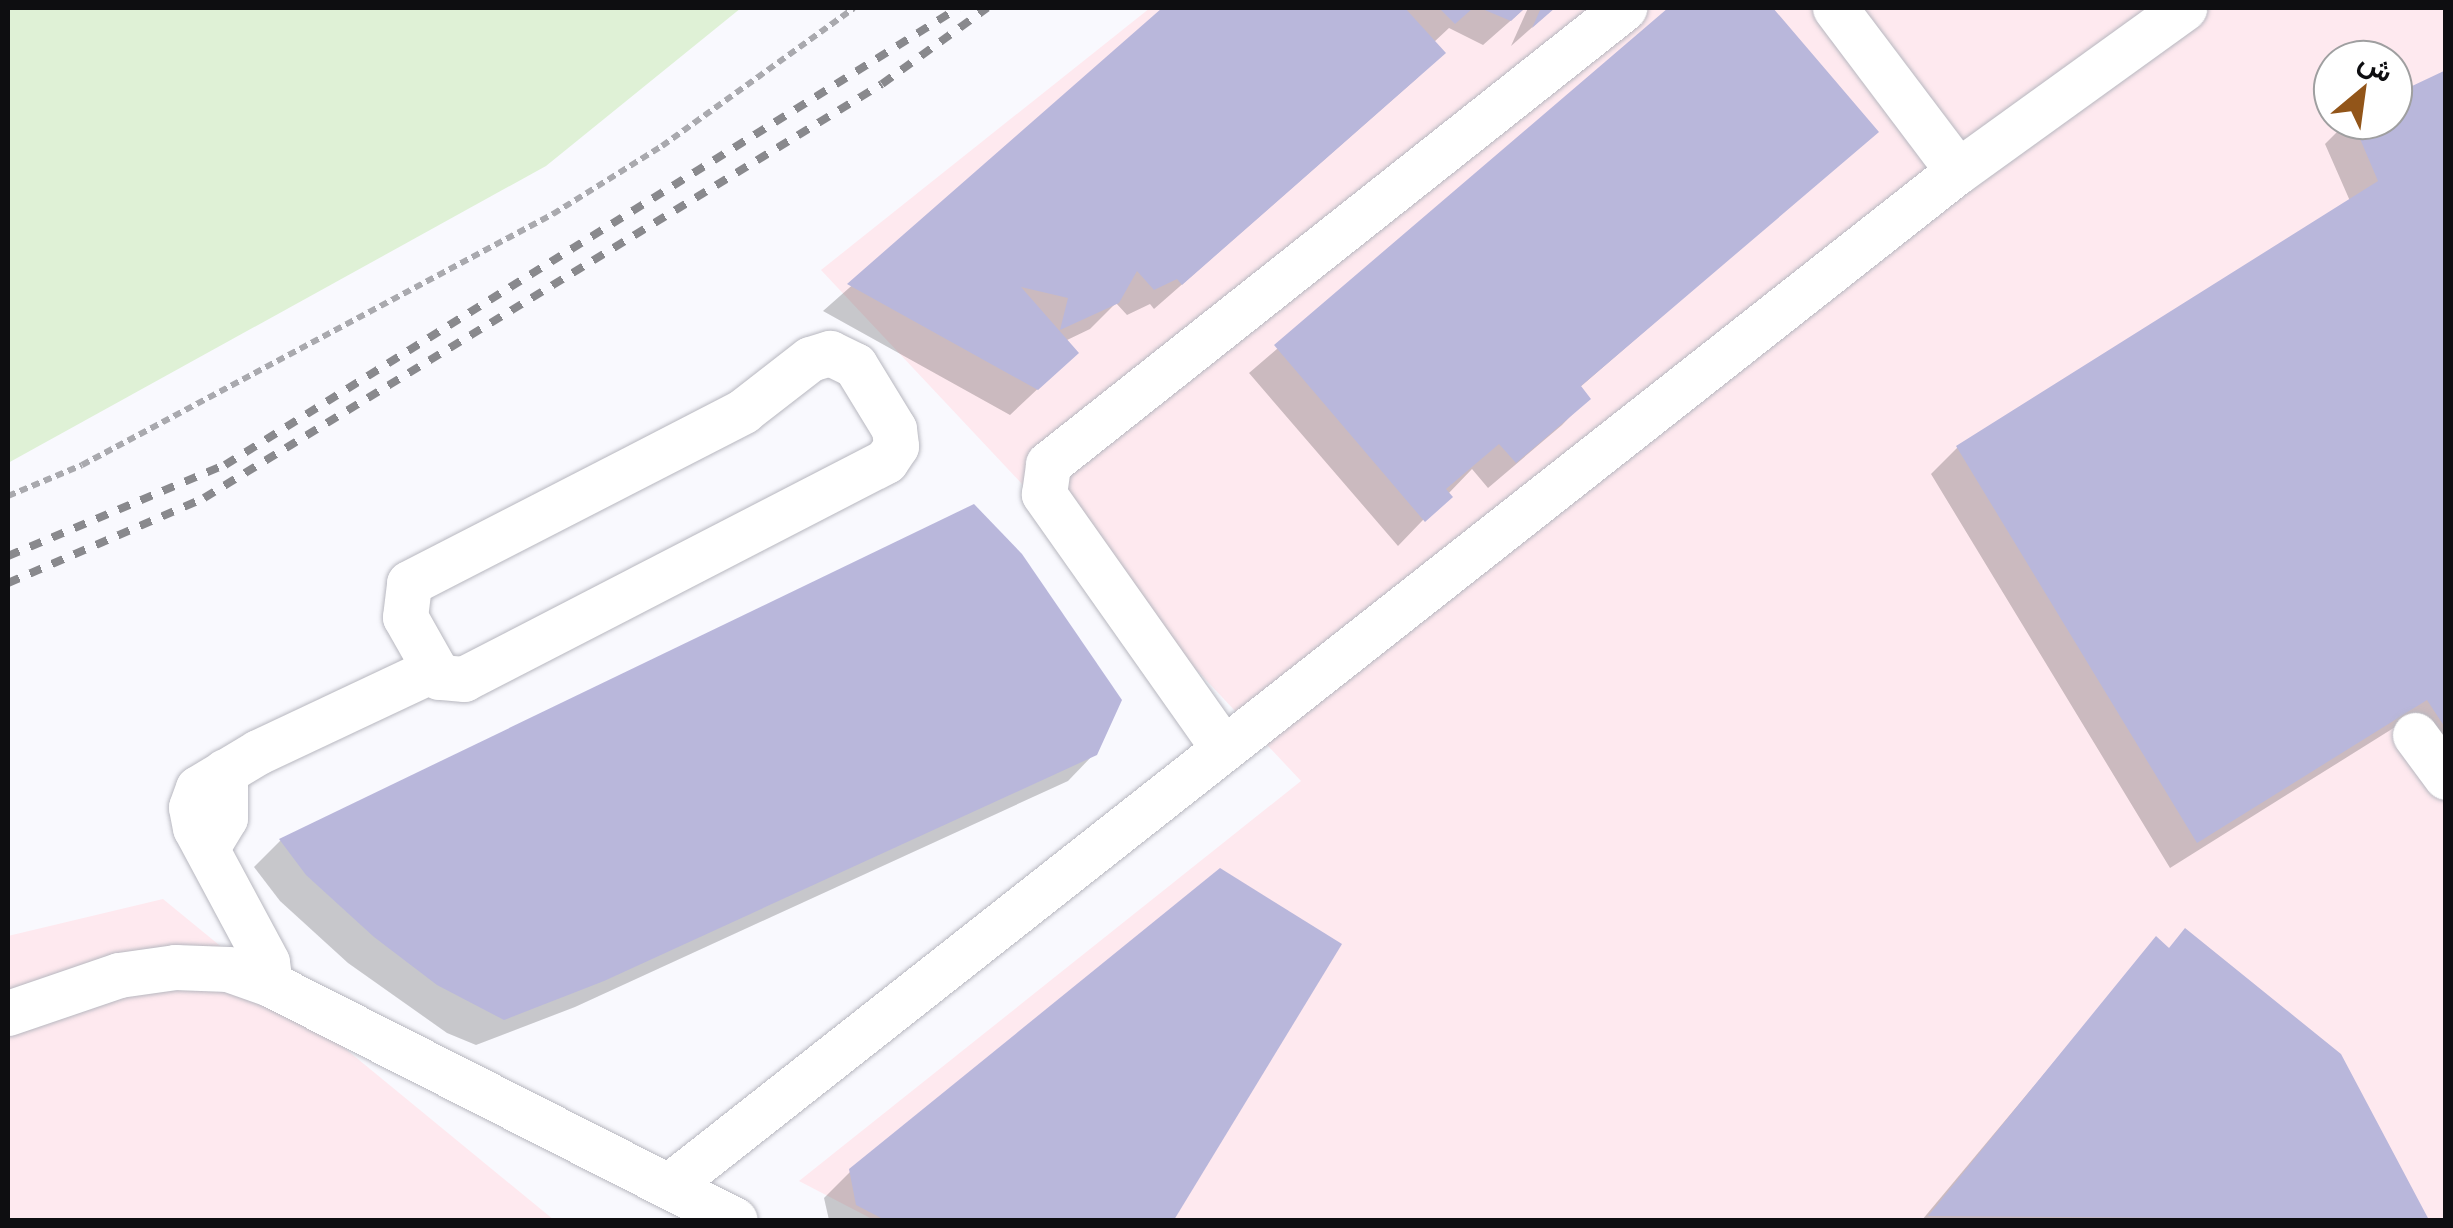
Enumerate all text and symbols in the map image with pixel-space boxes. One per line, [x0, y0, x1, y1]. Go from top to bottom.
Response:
north arrow [2313, 40, 2413, 140]
text: ش [2354, 42, 2400, 89]

